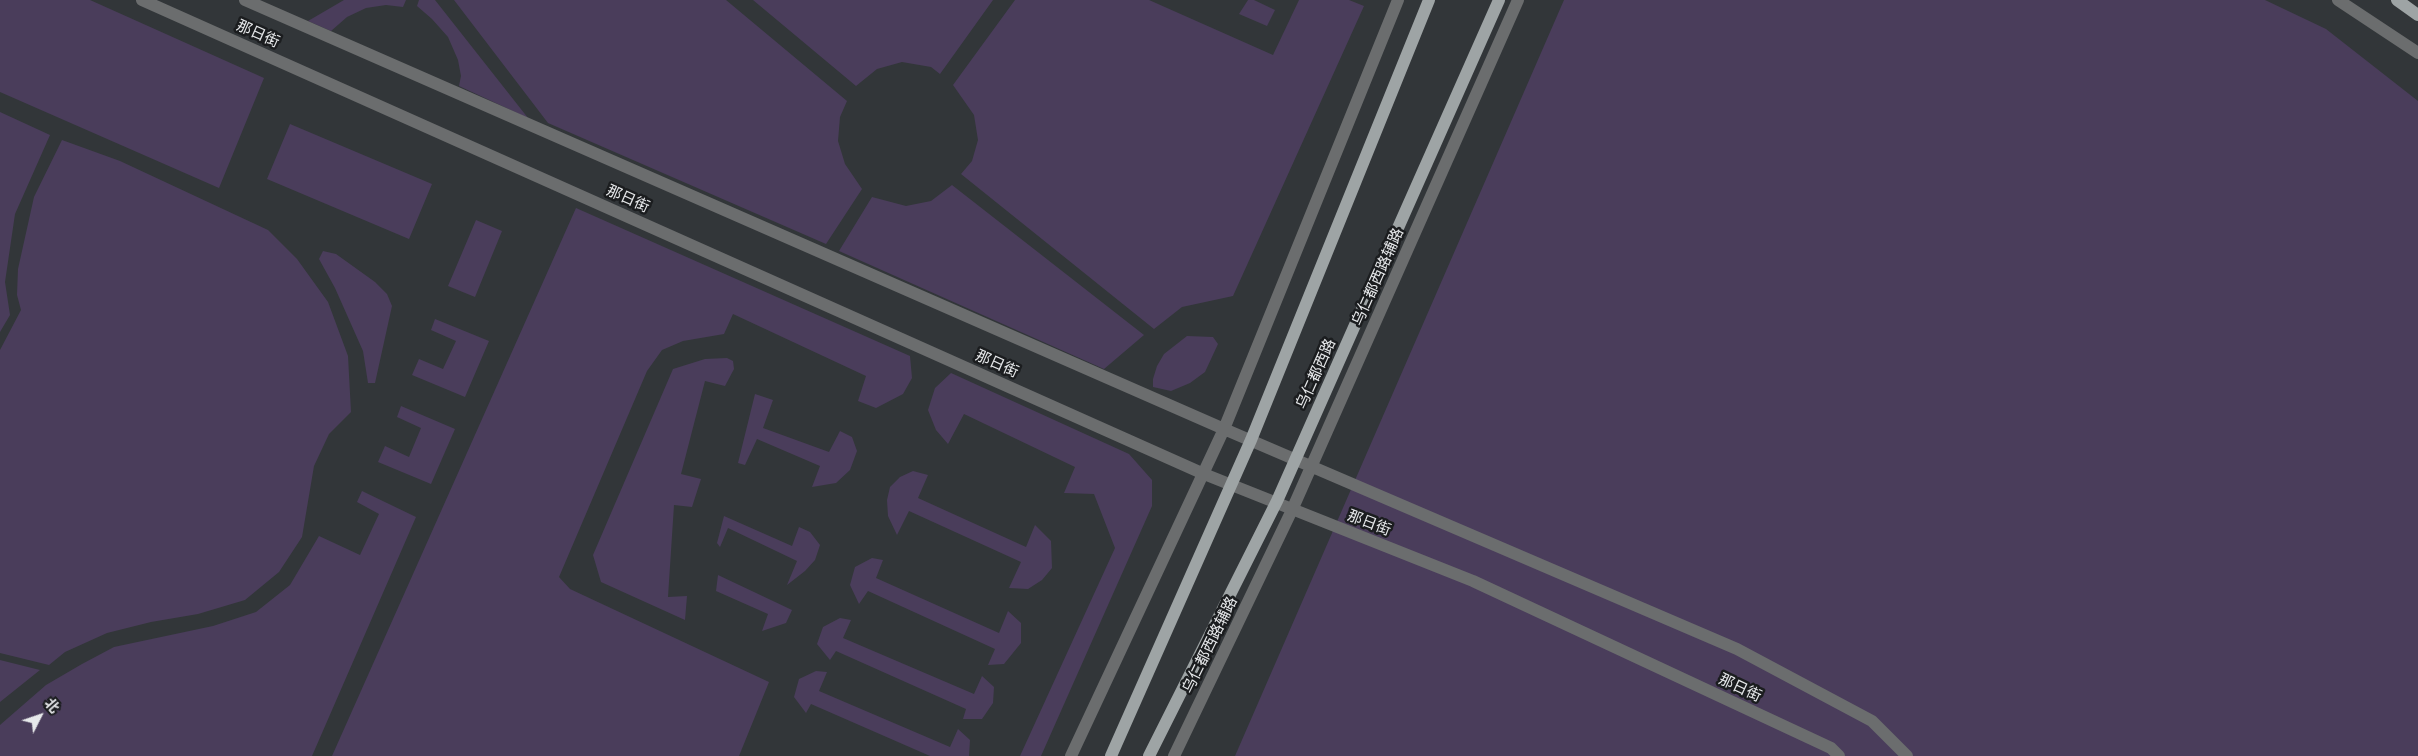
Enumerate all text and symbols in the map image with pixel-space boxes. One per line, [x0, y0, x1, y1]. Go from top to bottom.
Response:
street label: 那日街 [234, 17, 282, 51]
street label: 那日街 [604, 182, 652, 216]
street label: 乌仁都西路辅路 [1348, 225, 1408, 329]
street label: 乌仁都西路 [1293, 336, 1339, 412]
street label: 那日街 [973, 347, 1021, 381]
street label: 那日街 [1345, 507, 1393, 539]
street label: 乌仁都西路辅路 [1179, 594, 1241, 696]
street label: 那日街 [1716, 670, 1764, 706]
north arrow [15, 691, 65, 741]
text: 北 [41, 696, 61, 716]

